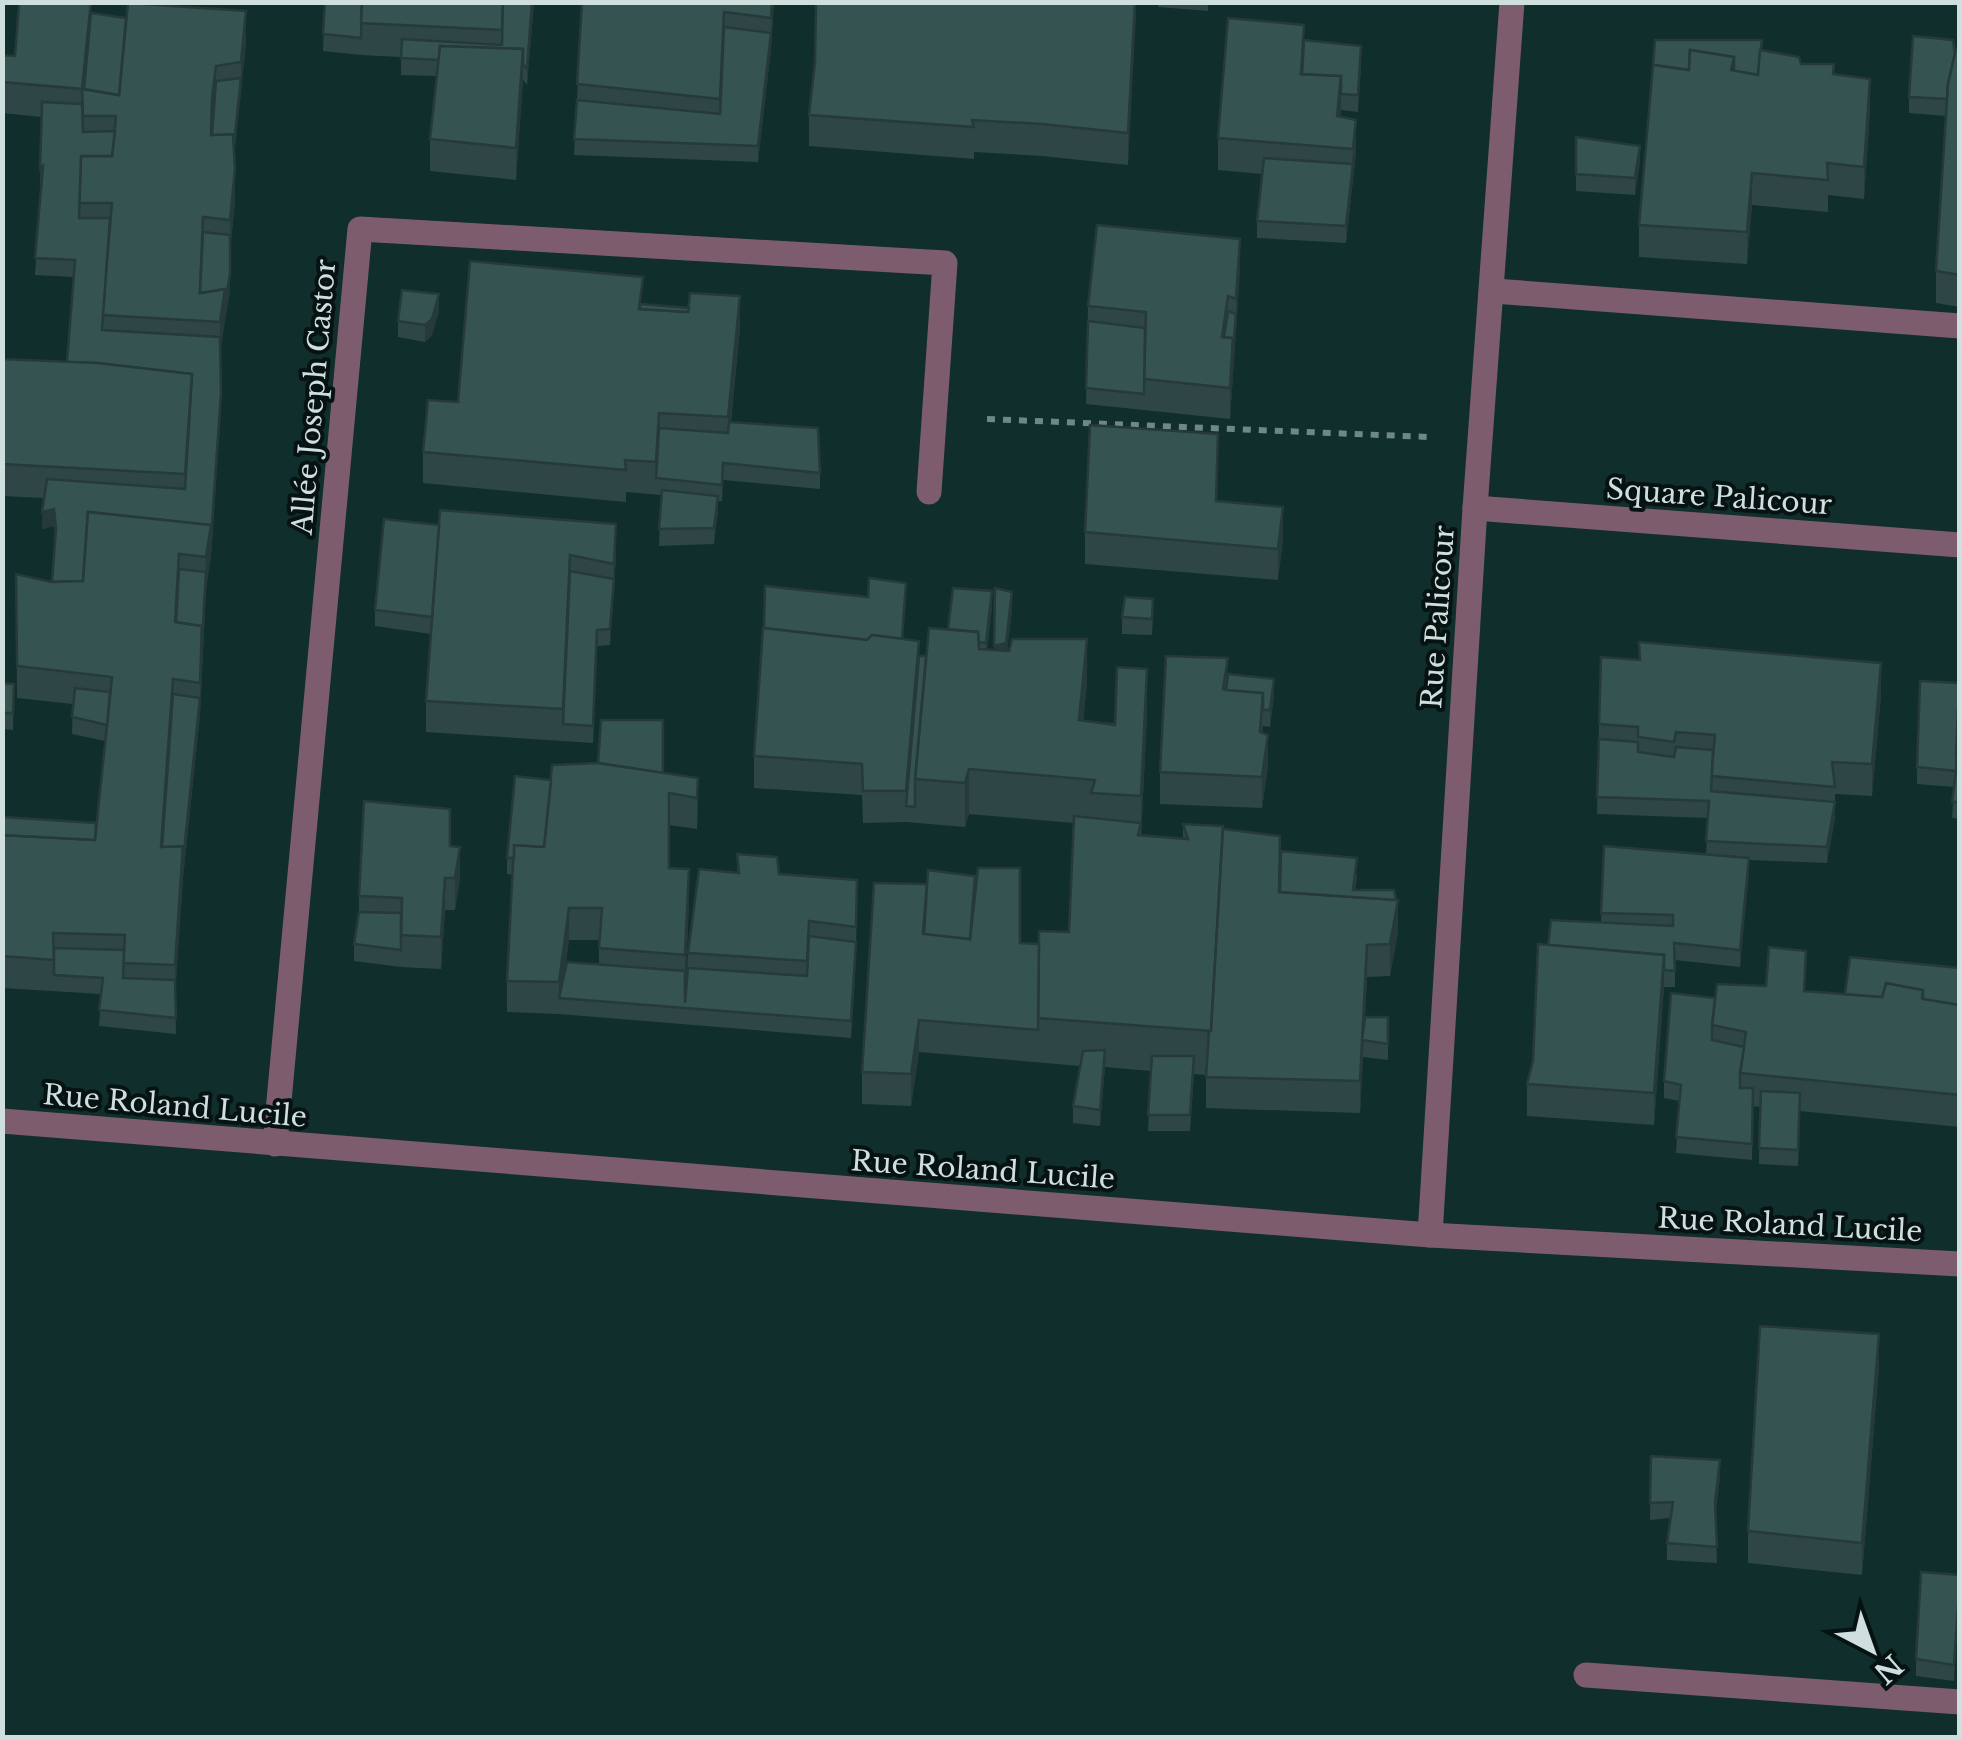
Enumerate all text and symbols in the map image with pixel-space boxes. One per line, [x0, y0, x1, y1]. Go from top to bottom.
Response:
street label: Allée Joseph Castor [284, 257, 344, 537]
street label: Square Palicour [1605, 472, 1834, 522]
street label: Rue Palicour [1414, 524, 1462, 710]
street label: Rue Roland Lucile [42, 1077, 308, 1135]
street label: Rue Roland Lucile [850, 1143, 1116, 1197]
street label: Rue Roland Lucile [1657, 1201, 1923, 1249]
north arrow [1822, 1600, 1922, 1700]
text: N [1867, 1647, 1909, 1690]

